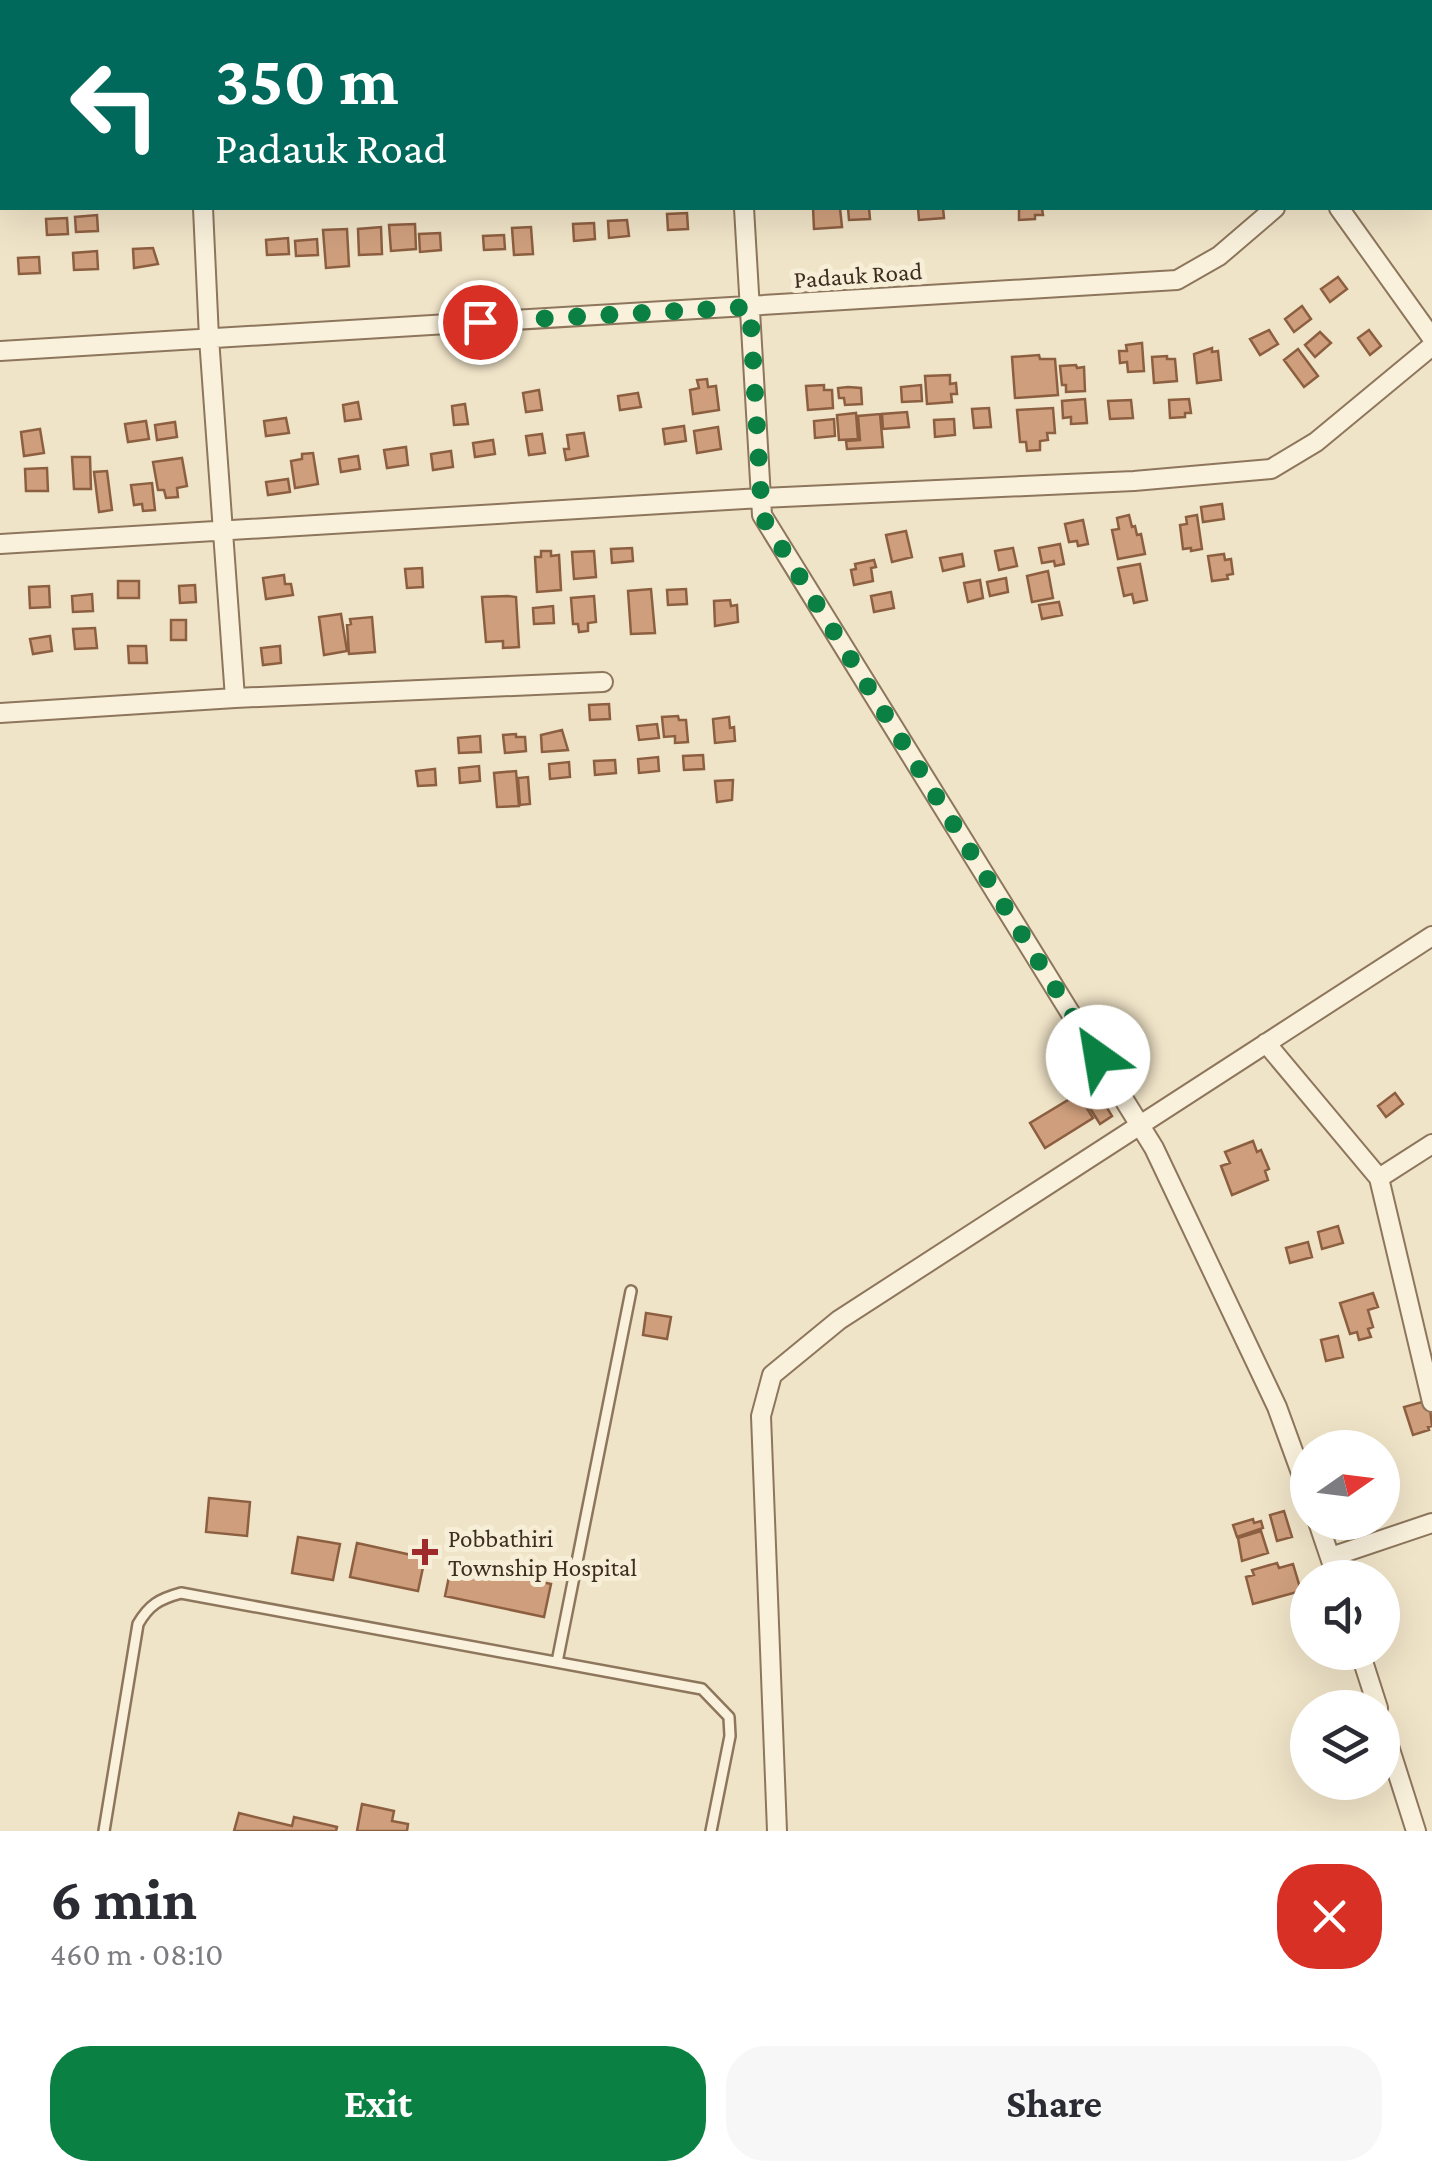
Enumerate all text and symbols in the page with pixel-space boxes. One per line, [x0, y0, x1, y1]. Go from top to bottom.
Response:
icon: left [50, 40, 180, 170]
text: 350 m [215, 41, 399, 119]
text: Padauk Road [215, 123, 447, 173]
street label: Padauk Road [793, 257, 923, 293]
pin [438, 280, 523, 365]
icon: arrive [453, 295, 508, 350]
position arrow [1046, 1005, 1150, 1109]
north arrow [1290, 1430, 1400, 1540]
map controls [1290, 1430, 1400, 1800]
place label: Pobbathiri Township Hospital [448, 1525, 637, 1582]
marker: Pobbathiri Township Hospital [412, 1539, 438, 1565]
button: sound [1290, 1560, 1400, 1670]
button: layers [1290, 1690, 1400, 1800]
button: close [1277, 1864, 1382, 1969]
text: 6 min [50, 1865, 197, 1932]
text: 460 m · 08:10 [50, 1936, 223, 1972]
button: Exit [50, 2046, 706, 2161]
button: Share [726, 2046, 1382, 2161]

